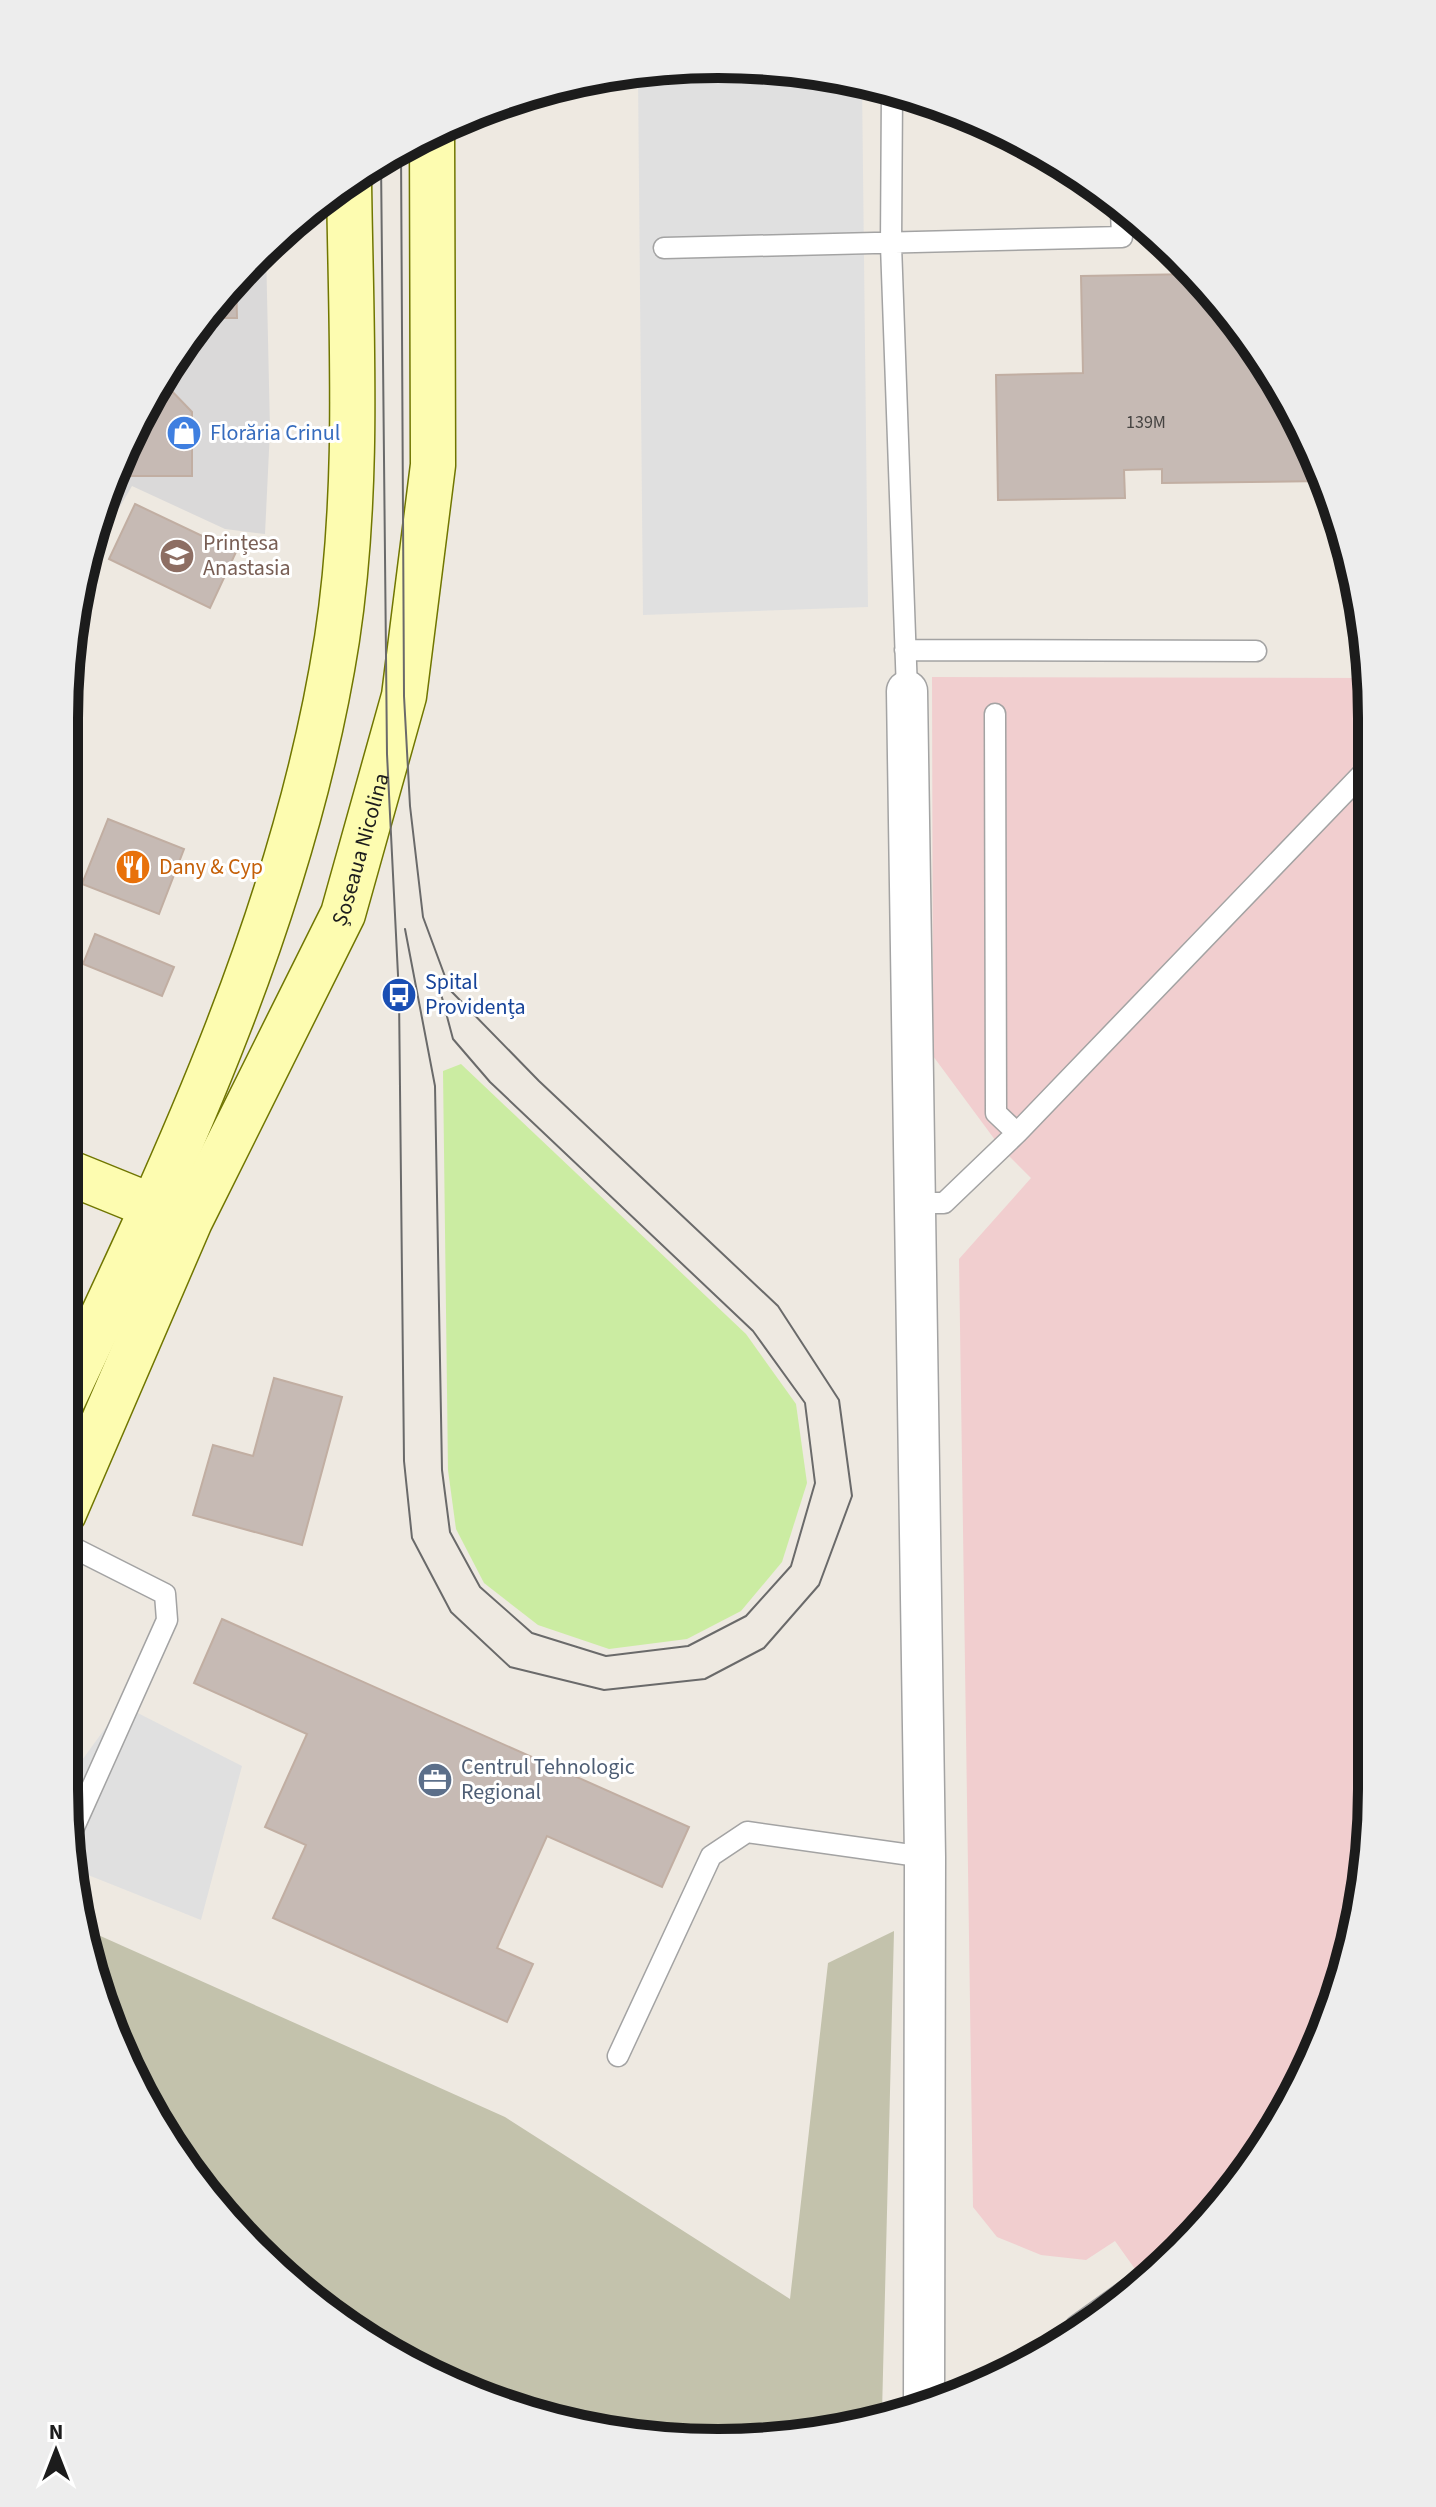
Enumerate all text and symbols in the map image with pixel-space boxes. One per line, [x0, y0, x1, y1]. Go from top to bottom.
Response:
house number: 139M [1126, 410, 1166, 435]
shop icon: Florăria Crinul [165, 414, 203, 452]
place label: Florăria Crinul [210, 417, 340, 449]
place label: Prințesa Anastasia [203, 527, 291, 584]
school or university icon: Prințesa Anastasia [158, 537, 196, 575]
street label: Șoseaua Nicolina [323, 769, 398, 932]
restaurant icon: Dany & Cyp [114, 848, 152, 886]
place label: Dany & Cyp [159, 851, 263, 883]
place label: Spital Providența [425, 966, 526, 1023]
bus stop icon: Spital Providența [380, 976, 418, 1014]
place label: Centrul Tehnologic Regional [461, 1751, 635, 1808]
office icon: Centrul Tehnologic Regional [416, 1761, 454, 1799]
north arrow [16, 2411, 96, 2491]
text: N [49, 2416, 63, 2448]

